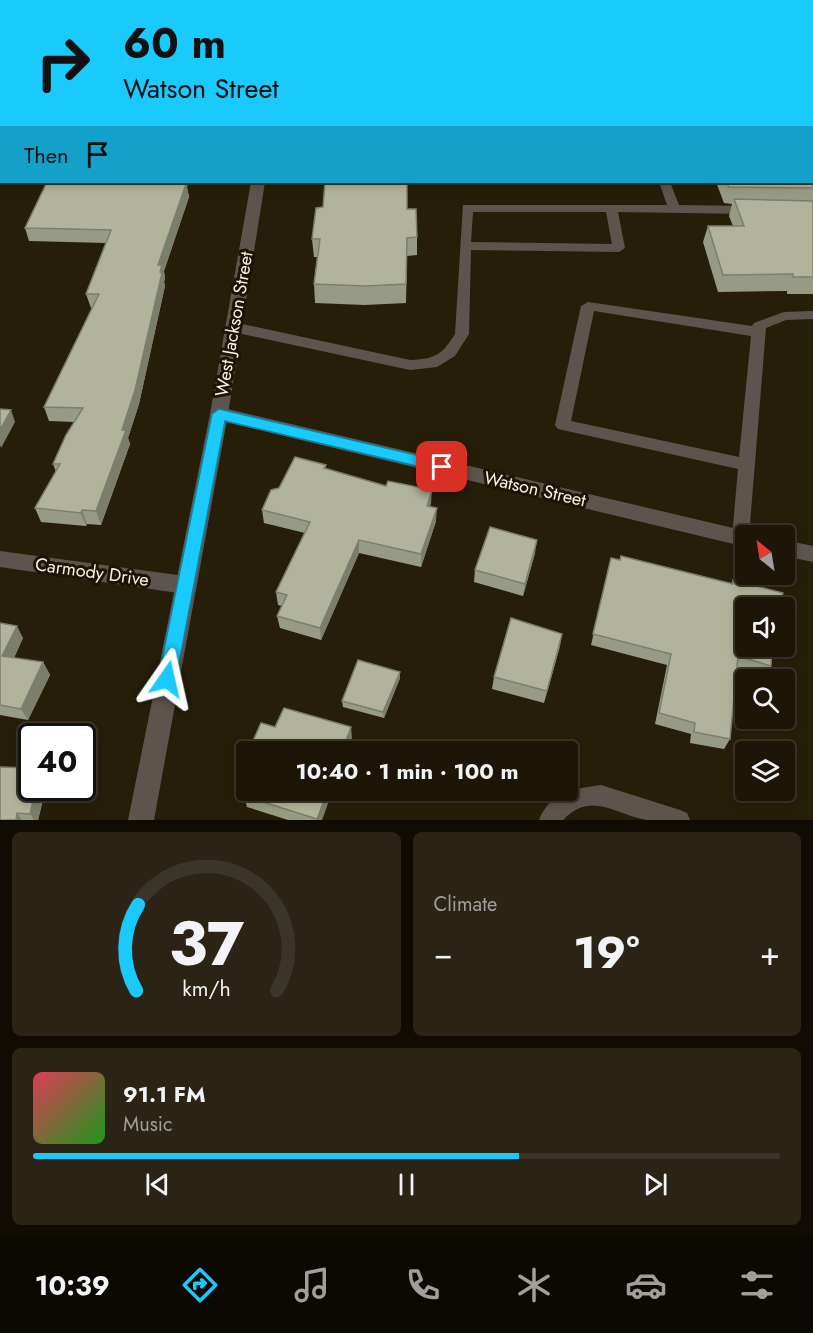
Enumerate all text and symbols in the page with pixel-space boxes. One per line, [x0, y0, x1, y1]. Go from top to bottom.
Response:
text: 60 m [123, 13, 226, 74]
icon: right [24, 24, 102, 102]
text: Watson Street [123, 69, 279, 108]
icon: arrive [81, 138, 114, 171]
text: Then [24, 139, 69, 171]
street label: West Jackson Street [208, 249, 260, 399]
pin [416, 441, 467, 492]
icon: arrive [425, 450, 458, 483]
street label: Watson Street [481, 465, 589, 514]
north arrow [735, 525, 795, 585]
map controls [735, 525, 795, 801]
street label: Carmody Drive [33, 551, 151, 593]
button: sound [735, 597, 795, 657]
position arrow [135, 647, 199, 711]
button: search [735, 669, 795, 729]
speed limit sign: 40 [18, 723, 96, 801]
button: layers [735, 741, 795, 801]
text: 10:40 · 1 min · 100 m [296, 755, 518, 787]
text: Climate [434, 890, 497, 919]
text: 37 [169, 898, 244, 988]
text: 19° [573, 920, 640, 985]
text: − [434, 930, 453, 977]
text: + [760, 930, 780, 977]
text: km/h [182, 973, 230, 1004]
text: 91.1 FM [123, 1078, 206, 1110]
text: Music [123, 1110, 173, 1139]
icon: previous [141, 1168, 174, 1201]
icon: pause [390, 1168, 423, 1201]
icon: next [639, 1168, 672, 1201]
icon: directions [179, 1264, 221, 1306]
icon: music [291, 1264, 333, 1306]
icon: phone [402, 1264, 444, 1306]
icon: climate [513, 1264, 555, 1306]
icon: car [625, 1264, 667, 1306]
icon: filters [736, 1264, 778, 1306]
text: 10:39 [35, 1266, 110, 1305]

